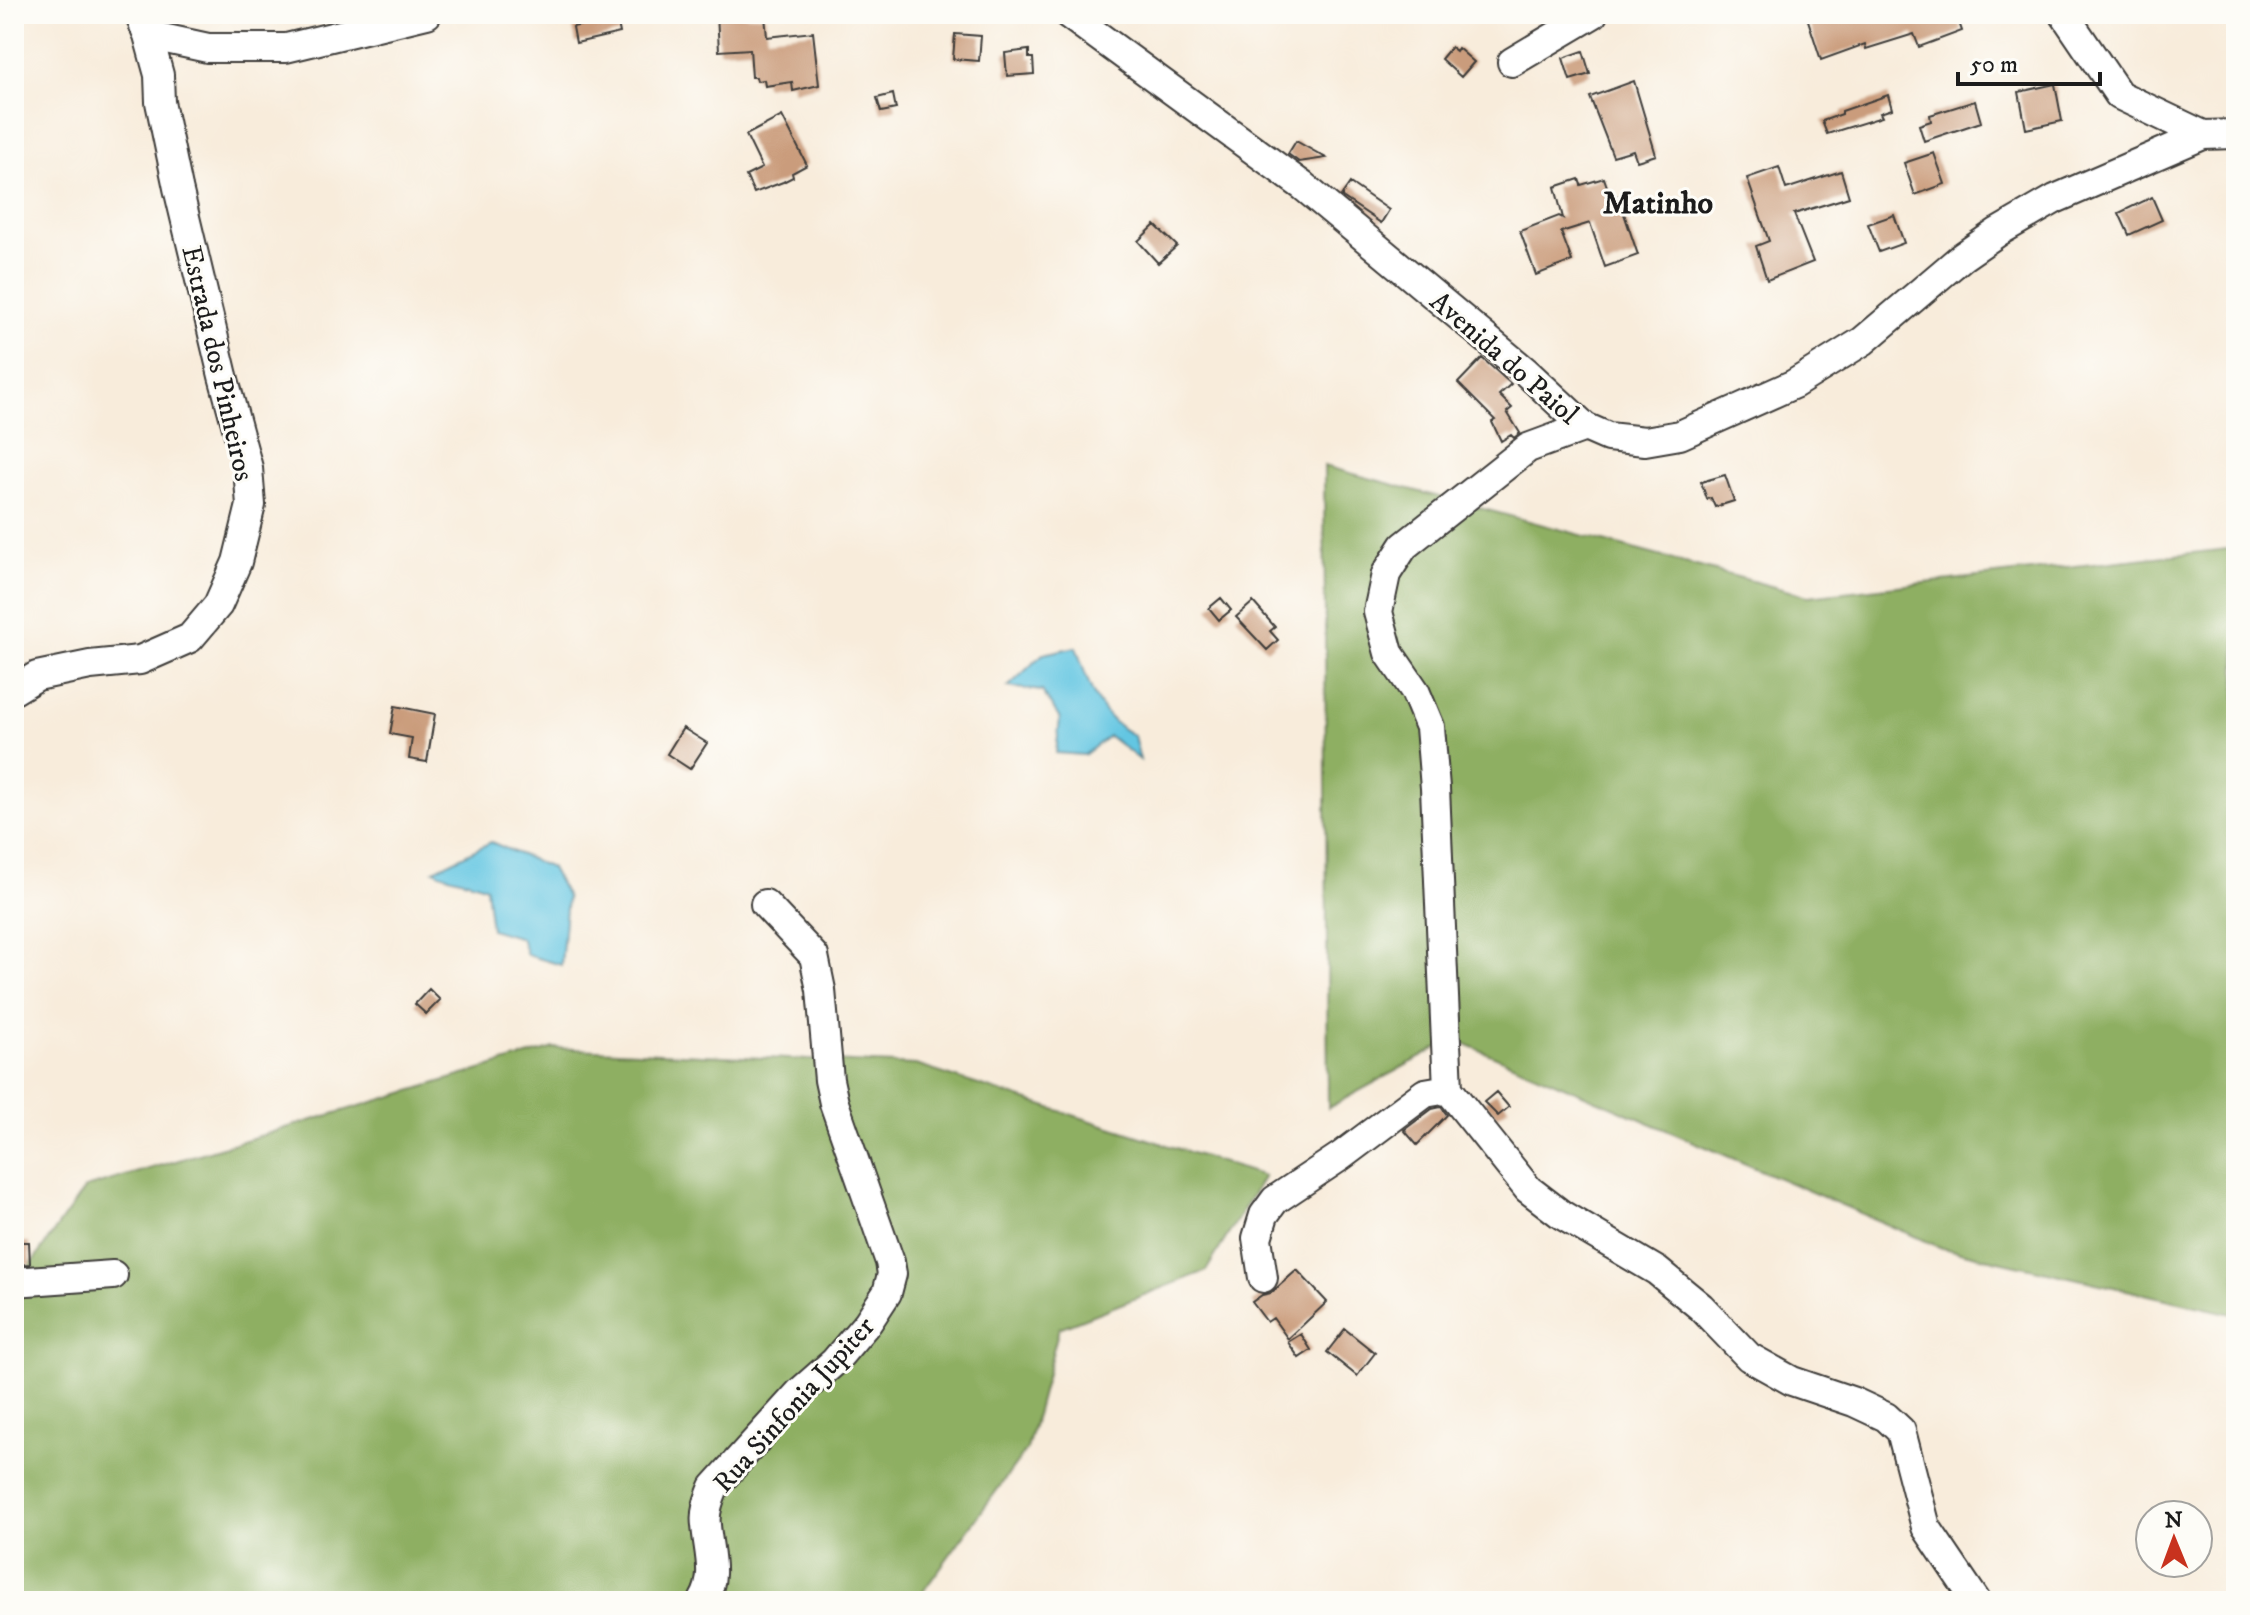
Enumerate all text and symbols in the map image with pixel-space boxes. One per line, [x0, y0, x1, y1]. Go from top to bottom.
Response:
scale bar [1958, 36, 2100, 86]
text: 50 m [1970, 50, 2018, 80]
district label: Matinho [1603, 184, 1713, 224]
street label: Estrada dos Pinheiros [173, 242, 262, 484]
street label: Avenida do Paiol [1422, 284, 1586, 433]
street label: Rua Sinfonia Jupiter [706, 1309, 883, 1500]
north arrow [2134, 1499, 2214, 1579]
text: N [2164, 1507, 2183, 1534]

